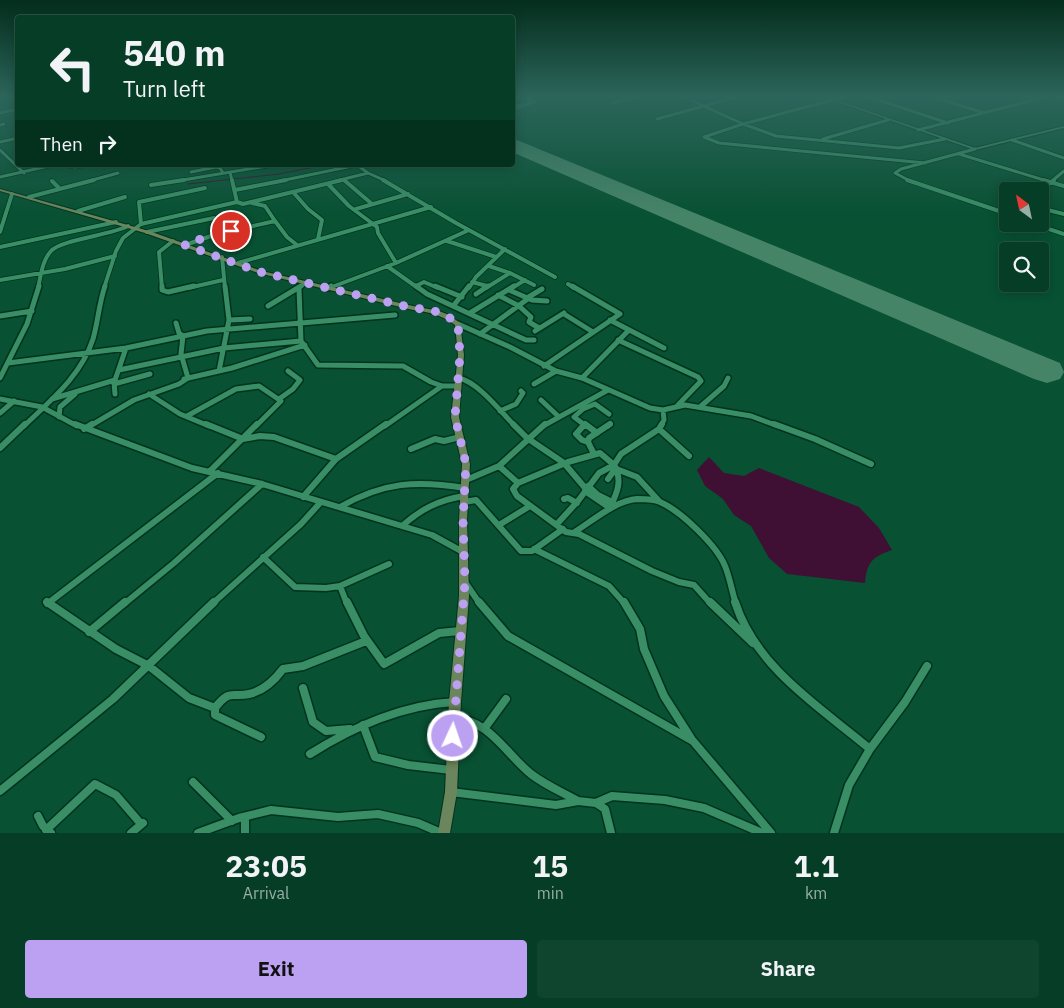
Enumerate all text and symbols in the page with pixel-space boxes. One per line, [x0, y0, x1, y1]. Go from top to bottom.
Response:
text: 540 m [123, 30, 226, 76]
icon: left [40, 35, 105, 100]
text: Turn left [123, 74, 206, 103]
icon: right [93, 130, 121, 158]
text: Then [40, 132, 83, 156]
north arrow [999, 182, 1049, 232]
map controls [999, 182, 1049, 292]
pin [210, 210, 252, 252]
icon: arrive [217, 217, 245, 245]
button: search [999, 242, 1049, 292]
position arrow [426, 709, 478, 761]
text: 23:05 [225, 846, 307, 885]
text: 15 [532, 846, 568, 885]
text: 1.1 [793, 846, 839, 885]
text: Arrival [243, 883, 289, 903]
text: min [537, 883, 564, 903]
text: km [805, 883, 827, 903]
button: Exit [25, 940, 527, 998]
button: Share [537, 940, 1039, 998]

